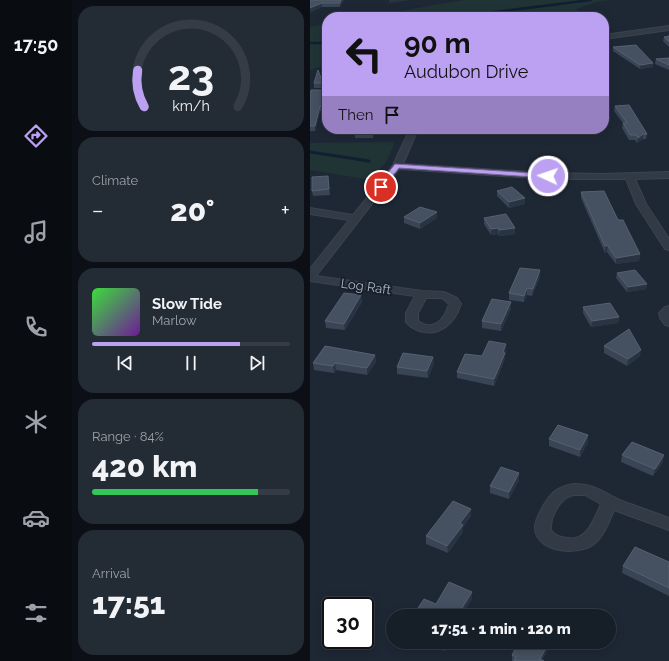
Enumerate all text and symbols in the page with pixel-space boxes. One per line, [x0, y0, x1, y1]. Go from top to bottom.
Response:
text: 90 m [404, 27, 470, 60]
icon: left [338, 28, 390, 80]
text: 17:50 [14, 34, 58, 55]
text: 23 [168, 50, 214, 99]
text: Audubon Drive [404, 61, 528, 82]
text: km/h [172, 97, 210, 113]
icon: arrive [381, 104, 403, 126]
text: Then [338, 106, 373, 124]
icon: directions [22, 122, 50, 150]
position arrow [527, 155, 569, 197]
pin [364, 170, 398, 204]
text: Climate [92, 173, 138, 188]
icon: arrive [370, 176, 392, 198]
text: 20° [170, 193, 214, 228]
text: − [92, 197, 104, 223]
text: + [281, 197, 290, 223]
icon: music [22, 218, 50, 246]
street label: Log Raft [340, 276, 393, 298]
text: Slow Tide [152, 295, 222, 313]
icon: phone [22, 313, 50, 341]
text: Marlow [152, 313, 197, 328]
icon: previous [114, 352, 136, 374]
icon: pause [180, 352, 202, 374]
icon: next [246, 352, 268, 374]
icon: climate [22, 408, 50, 436]
text: Range · 84% [92, 429, 164, 444]
text: 420 km [92, 449, 197, 484]
icon: car [22, 504, 50, 532]
text: Arrival [92, 566, 130, 581]
text: 17:51 [92, 586, 165, 621]
speed limit sign: 30 [322, 597, 374, 649]
icon: filters [22, 599, 50, 627]
text: 17:51 · 1 min · 120 m [431, 620, 571, 638]

